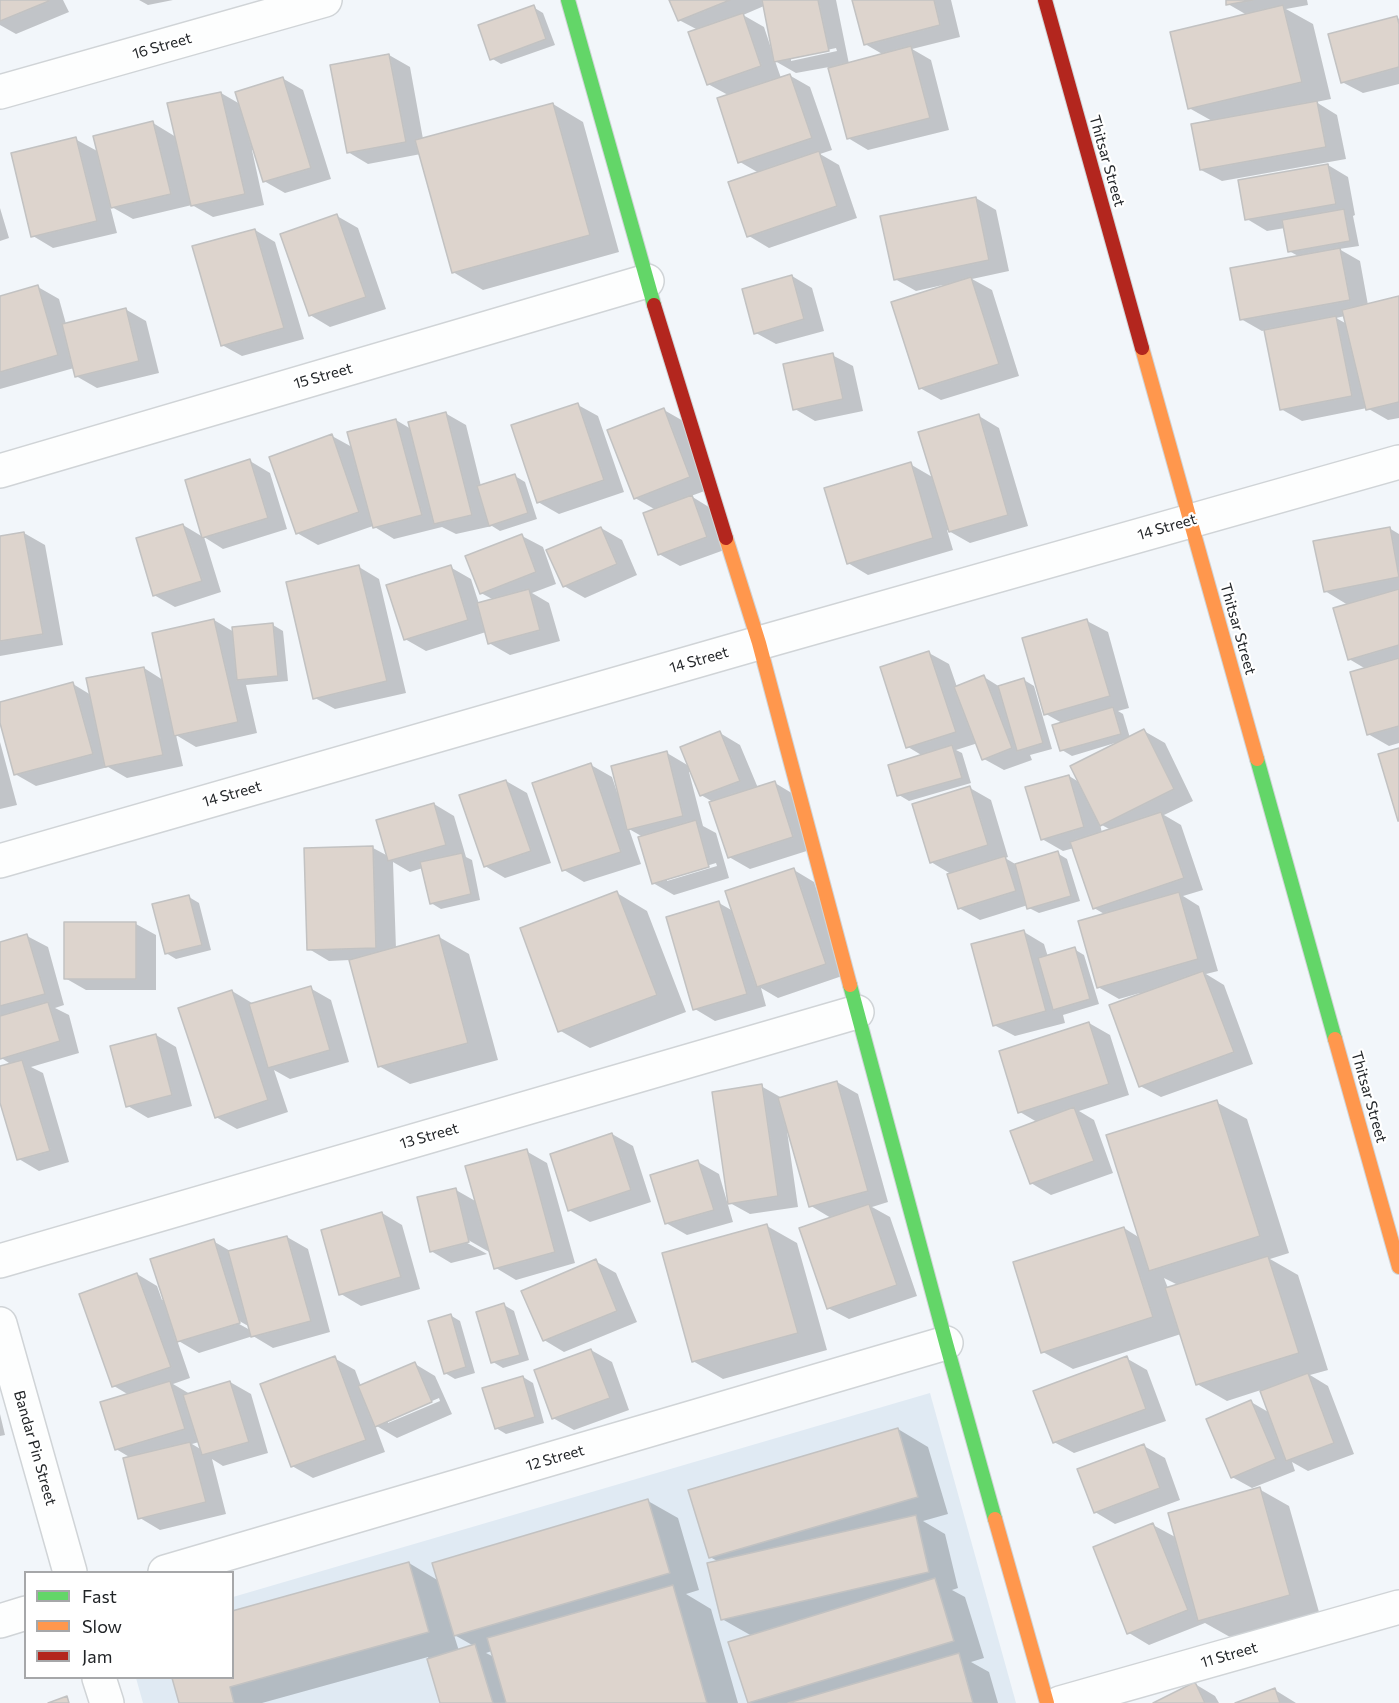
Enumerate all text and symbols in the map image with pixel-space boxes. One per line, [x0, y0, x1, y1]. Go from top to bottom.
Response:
street label: 16 Street [130, 29, 194, 63]
street label: Thitsar Street [1085, 113, 1129, 209]
street label: 15 Street [292, 359, 354, 393]
street label: 14 Street [1135, 510, 1199, 544]
street label: Thitsar Street [1216, 581, 1260, 677]
street label: 14 Street [667, 643, 731, 677]
street label: 14 Street [200, 777, 264, 811]
street label: Thitsar Street [1347, 1049, 1391, 1145]
street label: 13 Street [398, 1119, 460, 1153]
street label: Bandar Pin Street [10, 1389, 60, 1507]
street label: 12 Street [524, 1441, 586, 1475]
legend [24, 1571, 234, 1679]
text: Fast [82, 1585, 117, 1607]
text: Slow [82, 1615, 122, 1637]
street label: 11 Street [1199, 1638, 1259, 1672]
text: Jam [82, 1645, 112, 1667]

